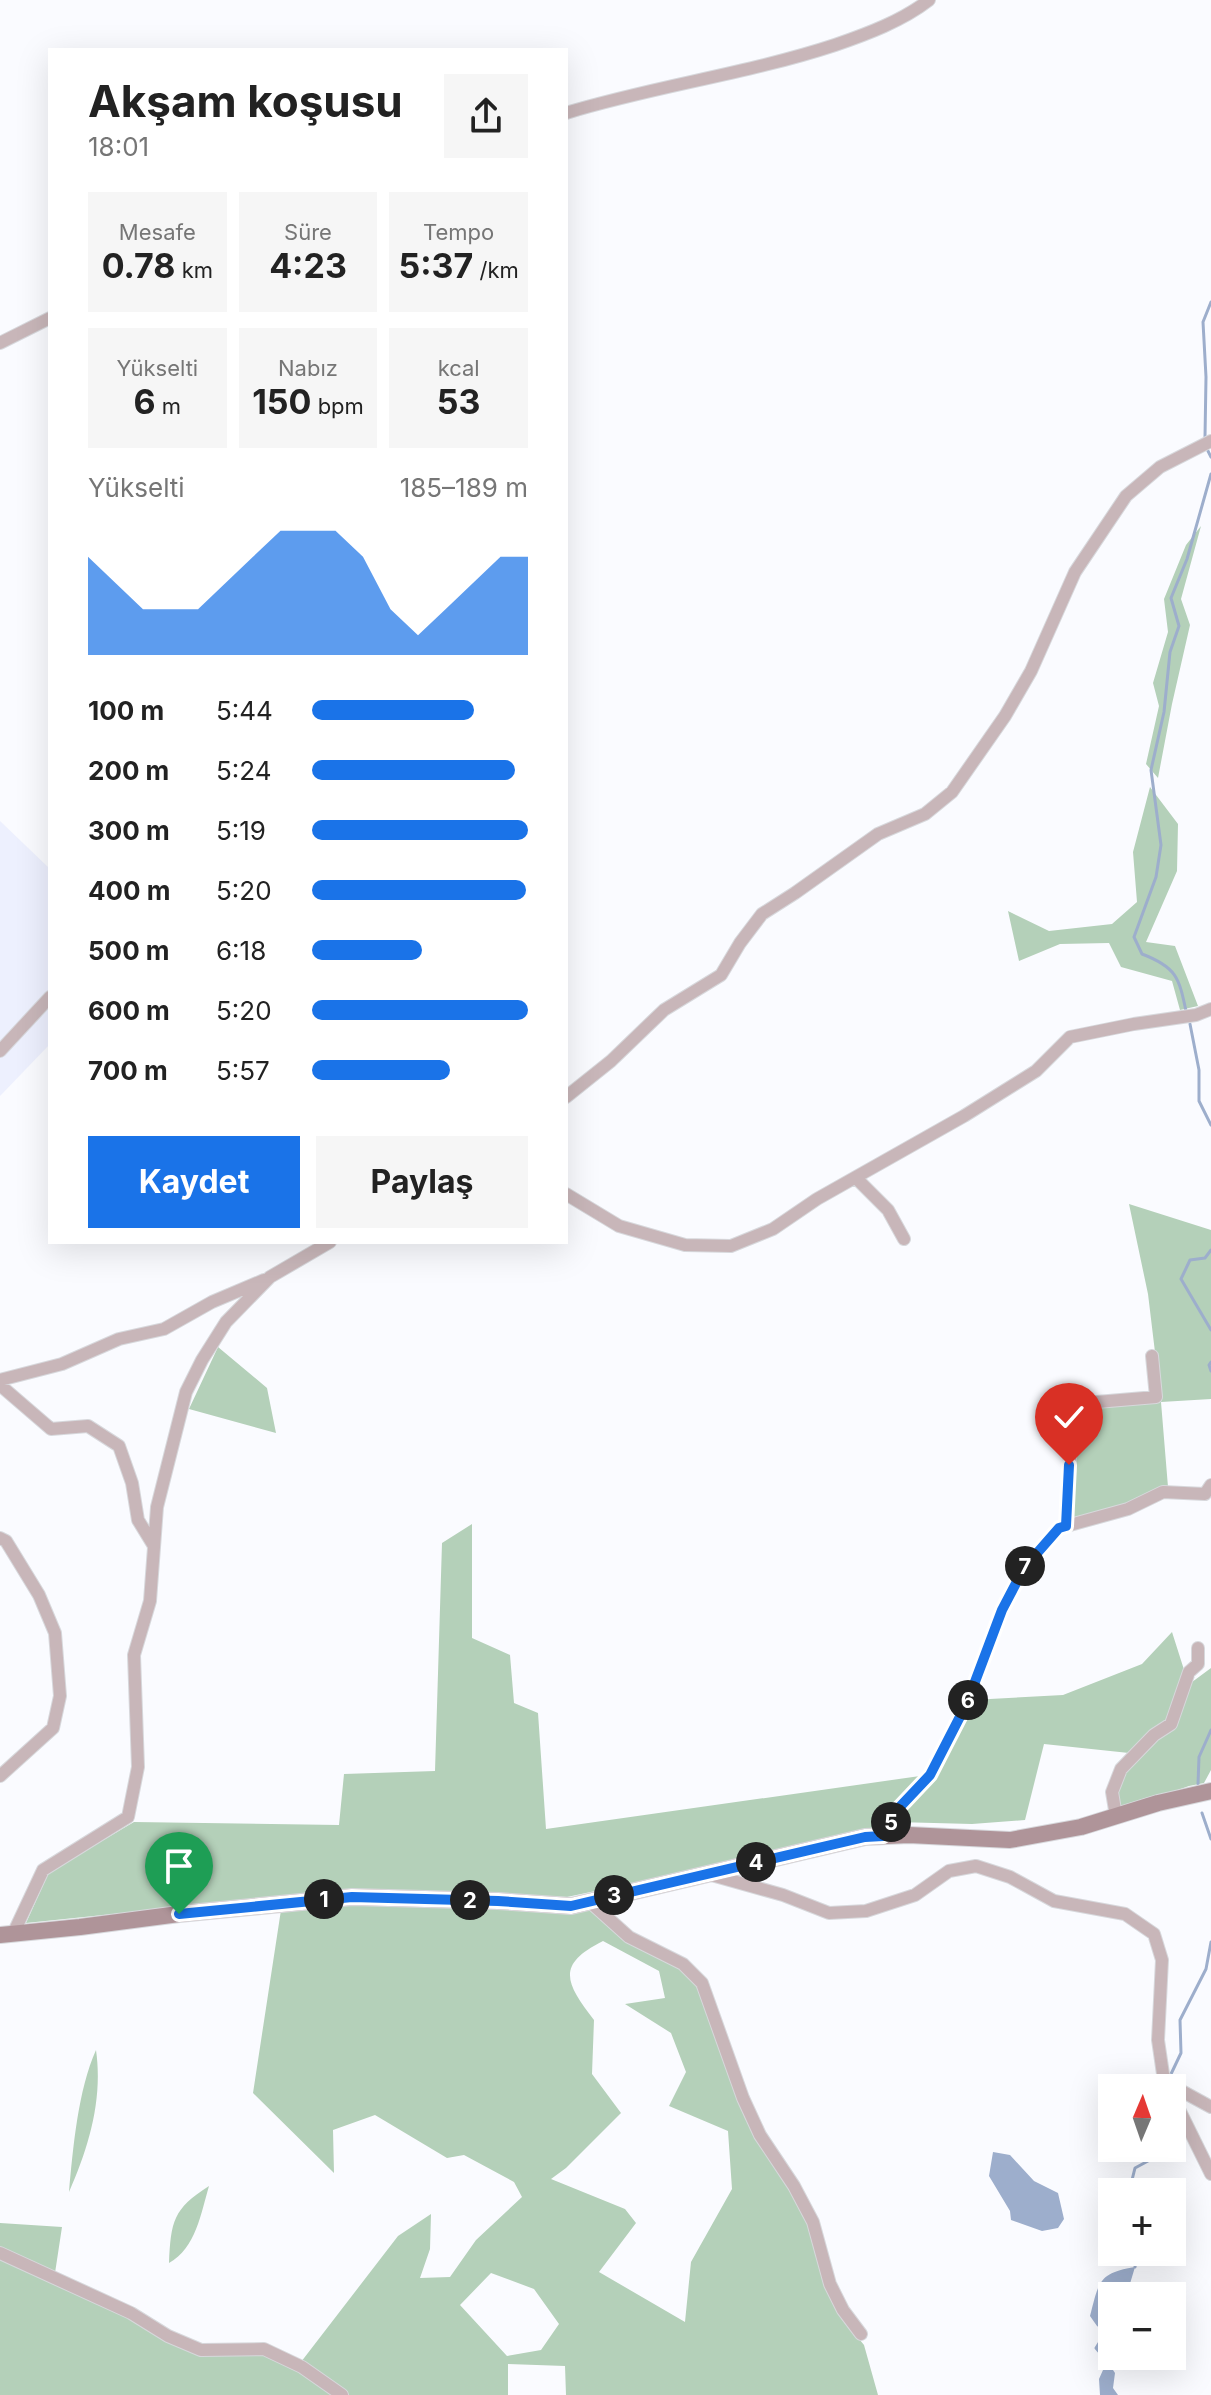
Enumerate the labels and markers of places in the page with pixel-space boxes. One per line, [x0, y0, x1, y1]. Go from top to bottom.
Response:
pin [1035, 1383, 1103, 1465]
pin: 7 [1005, 1546, 1045, 1586]
pin: 6 [948, 1680, 988, 1720]
pin: 5 [871, 1802, 911, 1842]
pin [145, 1832, 213, 1914]
pin: 4 [736, 1842, 776, 1882]
pin: 3 [594, 1875, 634, 1915]
pin: 1 [304, 1879, 344, 1919]
pin: 2 [450, 1880, 490, 1920]

